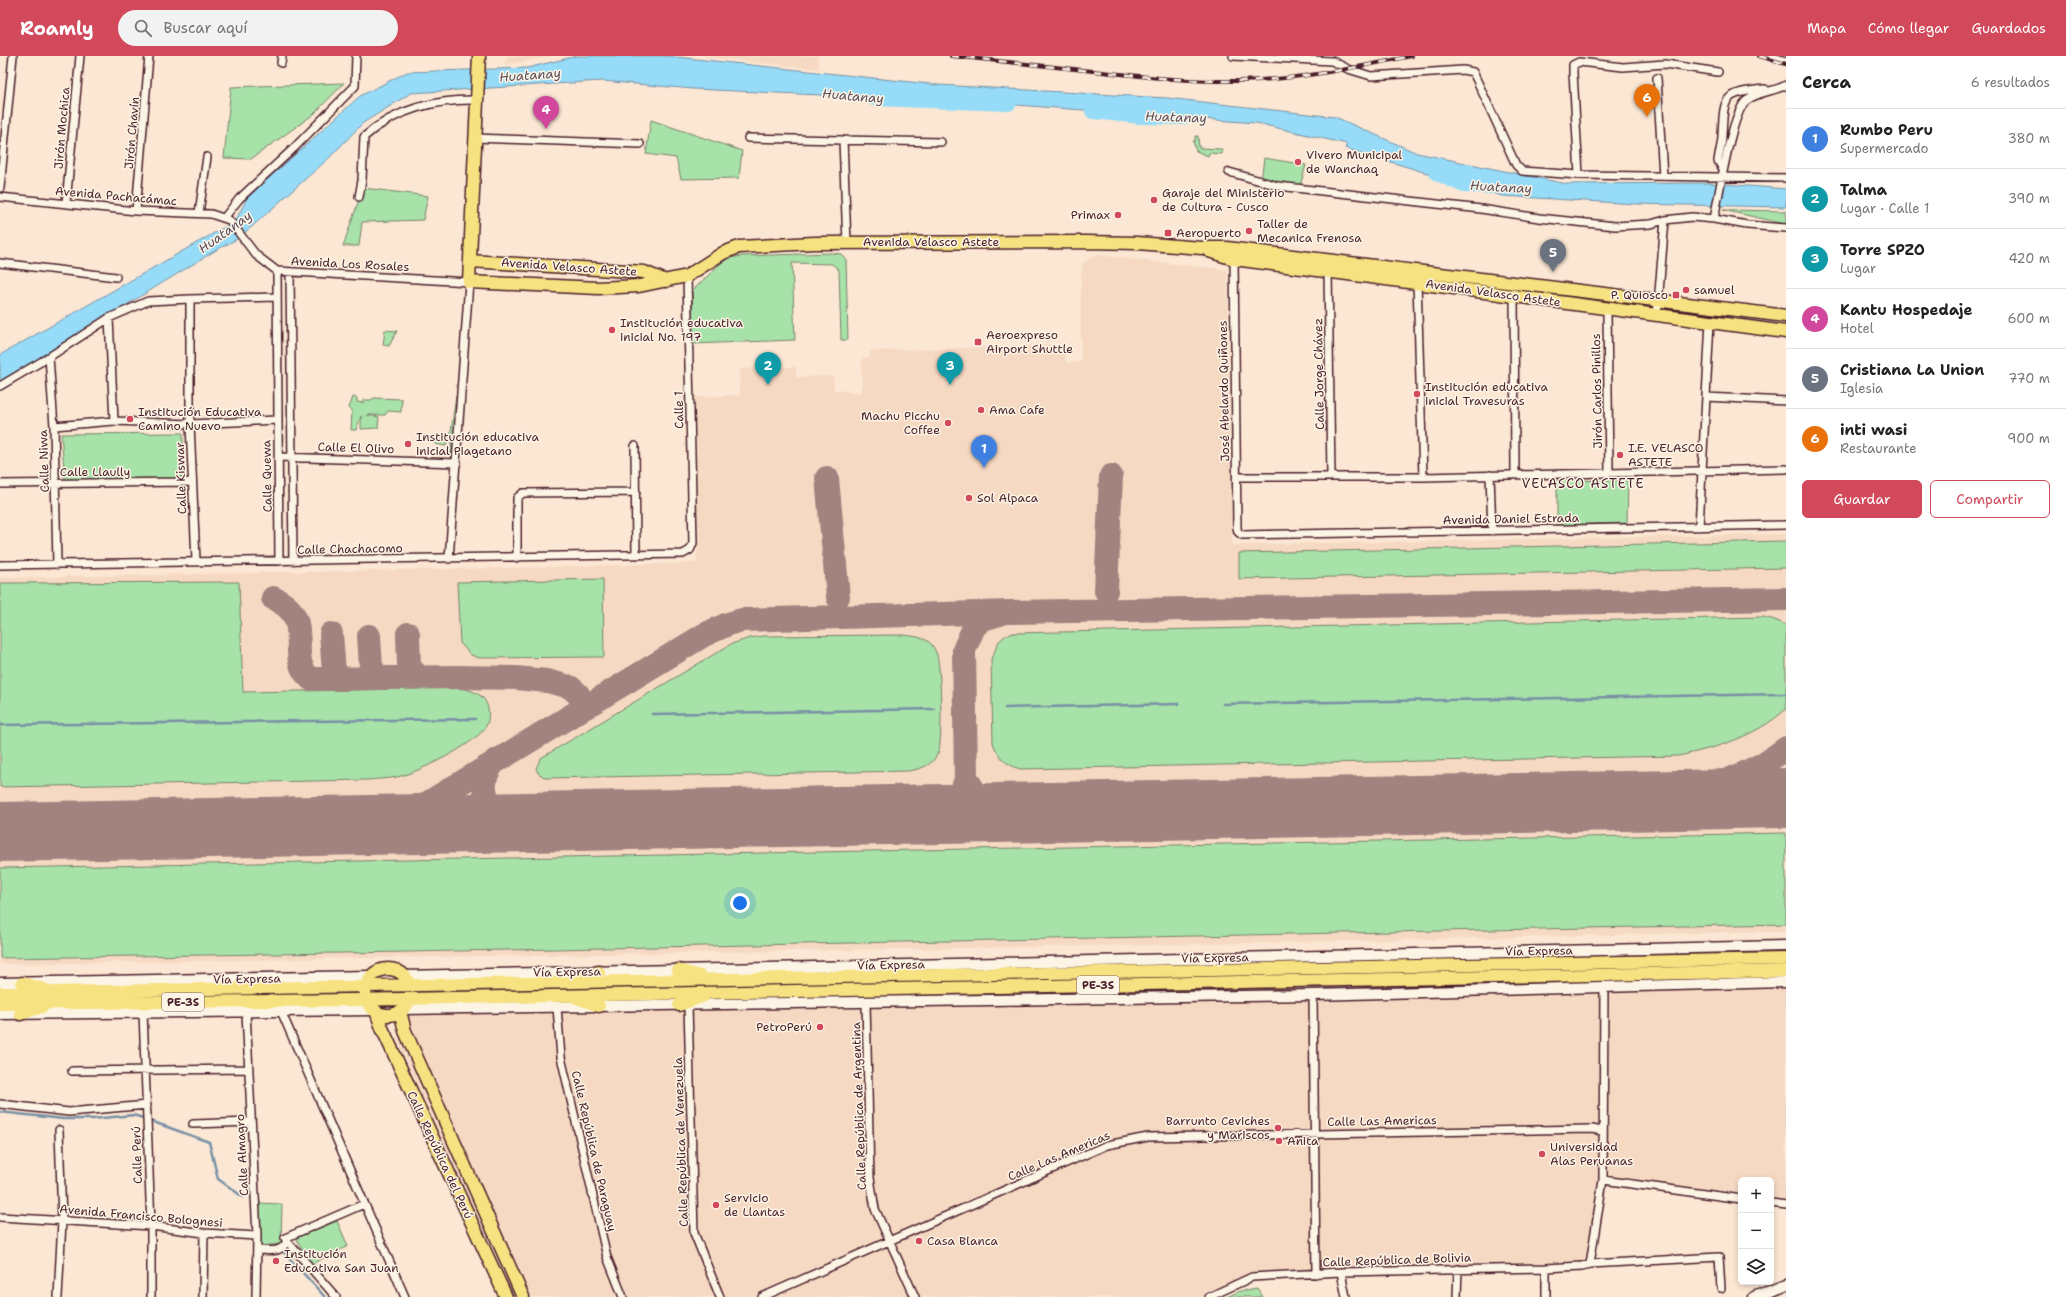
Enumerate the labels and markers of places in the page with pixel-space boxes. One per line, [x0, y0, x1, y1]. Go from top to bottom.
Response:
pin: 6 [1634, 84, 1660, 117]
pin: 4 [533, 96, 559, 129]
place label: Vivero Municipal de Wanchaq [1306, 147, 1403, 177]
marker: Vivero Municipal de Wanchaq [1293, 157, 1303, 167]
place label: Garaje del Ministerio de Cultura - Cusco [1162, 185, 1285, 215]
marker: Garaje del Ministerio de Cultura - Cusco [1149, 195, 1159, 205]
place label: Primax [1071, 207, 1110, 223]
marker: Primax [1113, 210, 1123, 220]
place label: Taller de Mecanica Frenosa [1257, 216, 1362, 246]
place label: Aeropuerto [1176, 225, 1241, 241]
marker: Taller de Mecanica Frenosa [1244, 226, 1254, 236]
marker: Aeropuerto [1163, 228, 1173, 238]
pin: 5 [1540, 239, 1566, 272]
place label: samuel [1694, 282, 1735, 298]
marker: samuel [1681, 285, 1691, 295]
place label: P. Quiosco [1611, 287, 1668, 303]
marker: P. Quiosco [1671, 290, 1681, 300]
place label: Institución educativa inicial No. 197 [620, 315, 744, 345]
marker: Institución educativa inicial No. 197 [607, 325, 617, 335]
place label: Aeroexpreso Airport Shuttle [986, 327, 1073, 357]
marker: Aeroexpreso Airport Shuttle [973, 337, 983, 347]
pin: 2 [755, 352, 781, 385]
pin: 3 [937, 352, 963, 385]
place label: Institución educativa inicial Travesuras [1425, 379, 1549, 409]
marker: Institución educativa inicial Travesuras [1412, 389, 1422, 399]
place label: Ama Cafe [989, 402, 1045, 418]
place label: Institución Educativa Camino Nuevo [138, 404, 262, 434]
marker: Ama Cafe [976, 405, 986, 415]
place label: Machu Picchu Coffee [861, 408, 940, 438]
marker: Institución Educativa Camino Nuevo [125, 414, 135, 424]
marker: Machu Picchu Coffee [943, 418, 953, 428]
place label: Institución educativa inicial Piagetano [416, 429, 540, 459]
pin: 1 [971, 435, 997, 468]
marker: Institución educativa inicial Piagetano [403, 439, 413, 449]
place label: I.E. VELASCO ASTETE [1628, 440, 1704, 470]
marker: I.E. VELASCO ASTETE [1615, 450, 1625, 460]
place label: Sol Alpaca [977, 490, 1039, 506]
marker: Sol Alpaca [964, 493, 974, 503]
place label: PetroPerú [756, 1019, 812, 1035]
marker: PetroPerú [815, 1022, 825, 1032]
place label: Barrunto Ceviches y Mariscos [1166, 1113, 1270, 1143]
marker: Barrunto Ceviches y Mariscos [1273, 1123, 1283, 1133]
place label: Anita [1287, 1133, 1319, 1149]
marker: Anita [1274, 1136, 1284, 1146]
place label: Universidad Alas Peruanas [1550, 1139, 1633, 1169]
marker: Universidad Alas Peruanas [1537, 1149, 1547, 1159]
place label: Servicio de Llantas [724, 1190, 785, 1220]
marker: Servicio de Llantas [711, 1200, 721, 1210]
place label: Casa Blanca [927, 1233, 998, 1249]
marker: Casa Blanca [914, 1236, 924, 1246]
place label: Institución Educativa San Juan [284, 1246, 399, 1276]
marker: Institución Educativa San Juan [271, 1256, 281, 1266]

